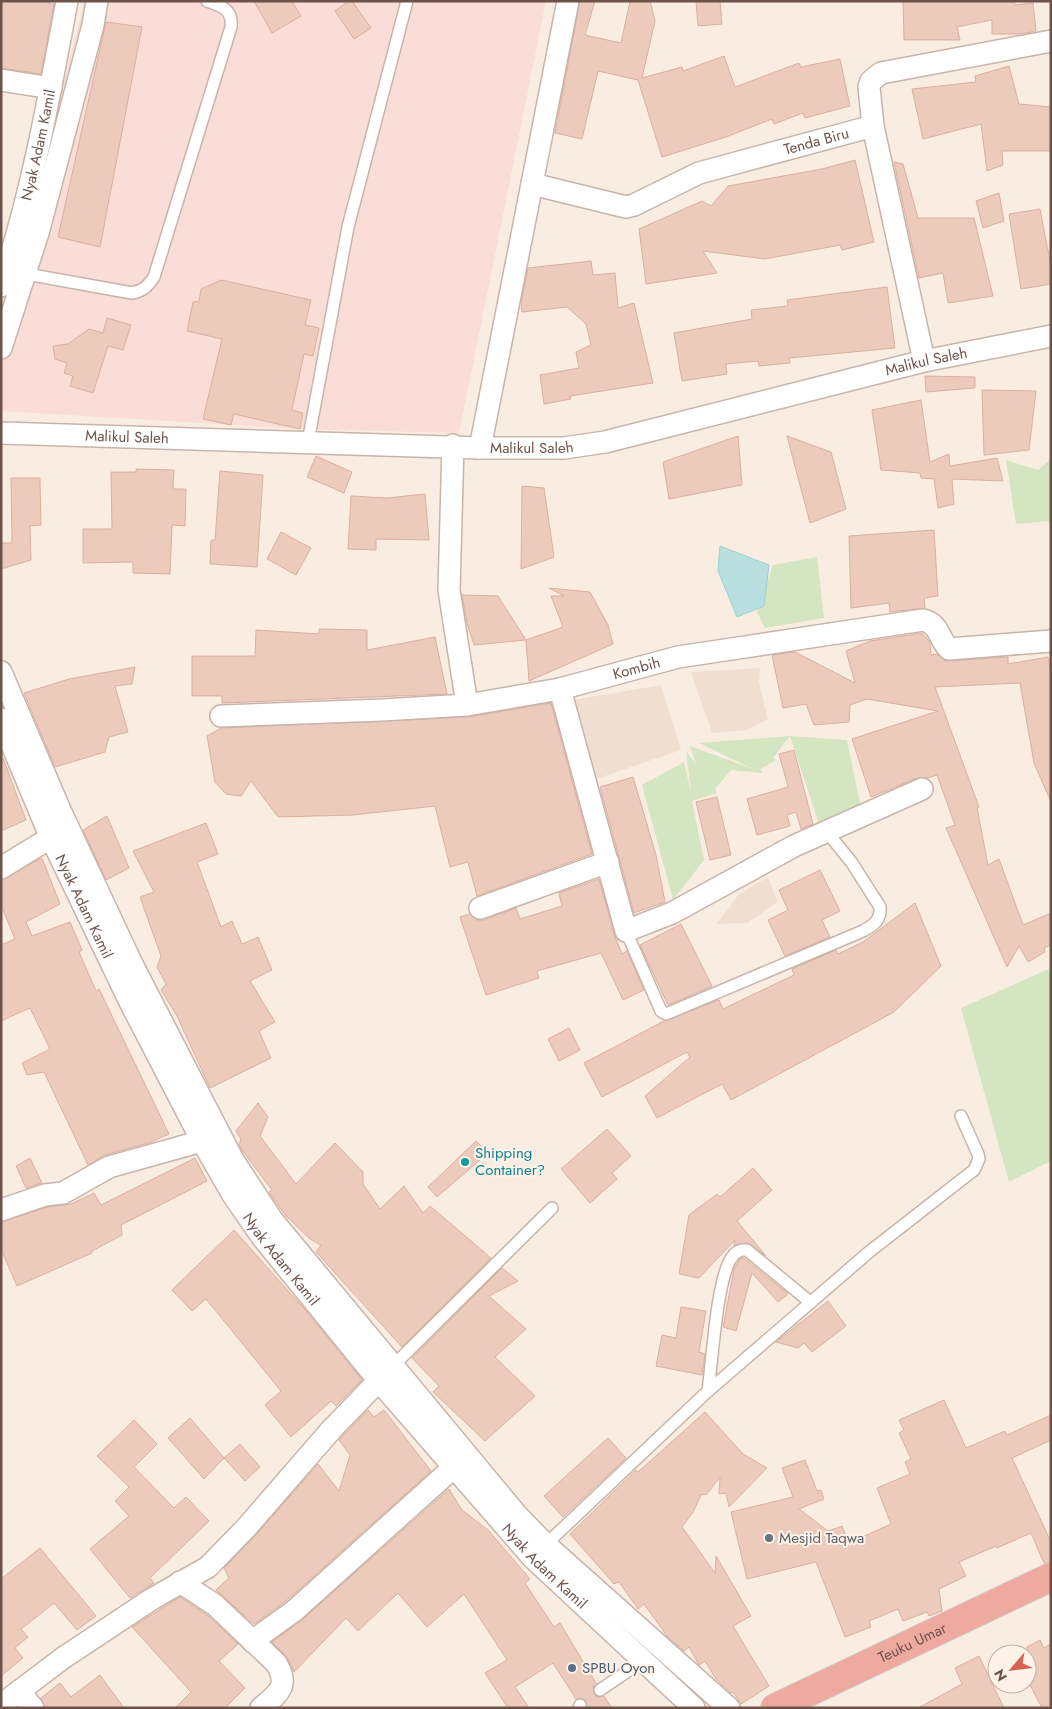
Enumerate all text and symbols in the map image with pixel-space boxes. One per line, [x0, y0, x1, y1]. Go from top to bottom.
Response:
street label: Nyak Adam Kamil [15, 87, 61, 203]
street label: Tenda Biru [781, 122, 851, 161]
street label: Malikul Saleh [883, 342, 969, 381]
street label: Malikul Saleh [85, 425, 169, 449]
street label: Malikul Saleh [490, 436, 575, 459]
street label: Kombih [610, 651, 663, 685]
street label: Nyak Adam Kamil [49, 851, 118, 962]
place label: Shipping Container? [475, 1142, 545, 1181]
marker: Shipping Container? [459, 1156, 471, 1168]
street label: Nyak Adam Kamil [237, 1208, 325, 1310]
street label: Nyak Adam Kamil [497, 1519, 592, 1614]
place label: Mesjid Taqwa [779, 1527, 864, 1549]
marker: Mesjid Taqwa [763, 1532, 775, 1544]
street label: Teuku Umar [874, 1617, 951, 1669]
north arrow [987, 1644, 1037, 1694]
place label: SPBU Oyon [582, 1657, 655, 1679]
marker: SPBU Oyon [566, 1662, 578, 1674]
text: N [989, 1665, 1012, 1685]

